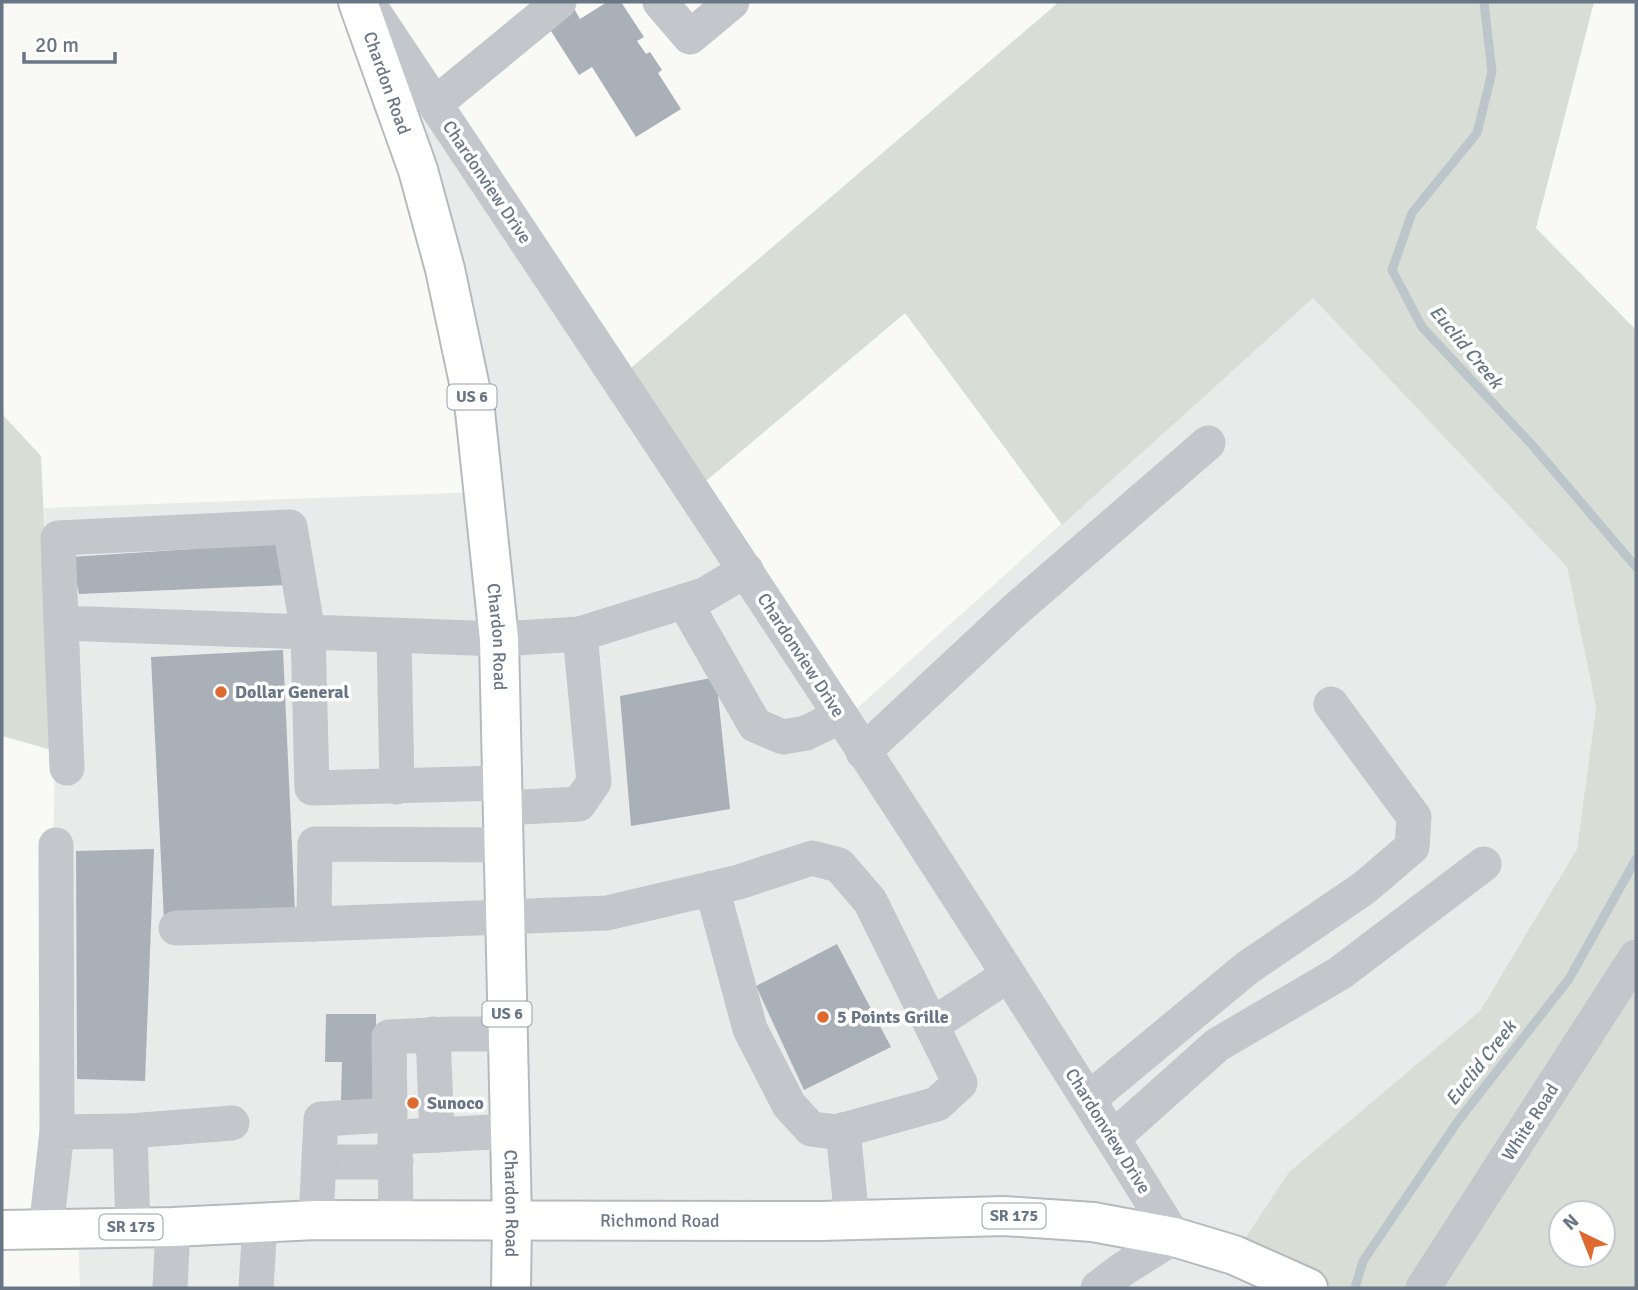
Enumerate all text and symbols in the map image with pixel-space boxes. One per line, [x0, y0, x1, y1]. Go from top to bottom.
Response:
scale bar [24, 21, 116, 65]
street label: Chardon Road [358, 29, 415, 137]
text: 20 m [35, 32, 79, 58]
street label: Chardonview Drive [438, 116, 536, 248]
water label: Euclid Creek [1424, 300, 1509, 395]
road number: US 6 [448, 384, 496, 410]
street label: Chardon Road [482, 582, 511, 691]
street label: Chardonview Drive [753, 589, 849, 721]
place label: Dollar General [235, 681, 350, 703]
marker: Dollar General [213, 684, 229, 700]
road number: US 6 [482, 1002, 532, 1026]
place label: 5 Points Grille [837, 1006, 949, 1028]
marker: 5 Points Grille [815, 1009, 831, 1025]
water label: Euclid Creek [1440, 1015, 1523, 1110]
street label: Chardonview Drive [1061, 1064, 1155, 1198]
street label: White Road [1497, 1079, 1563, 1165]
place label: Sunoco [427, 1092, 484, 1114]
marker: Sunoco [405, 1095, 421, 1111]
street label: Chardon Road [499, 1149, 523, 1257]
north arrow [1547, 1199, 1617, 1269]
road number: SR 175 [982, 1204, 1046, 1228]
text: N [1558, 1209, 1584, 1236]
street label: Richmond Road [600, 1210, 720, 1232]
road number: SR 175 [100, 1214, 162, 1240]

